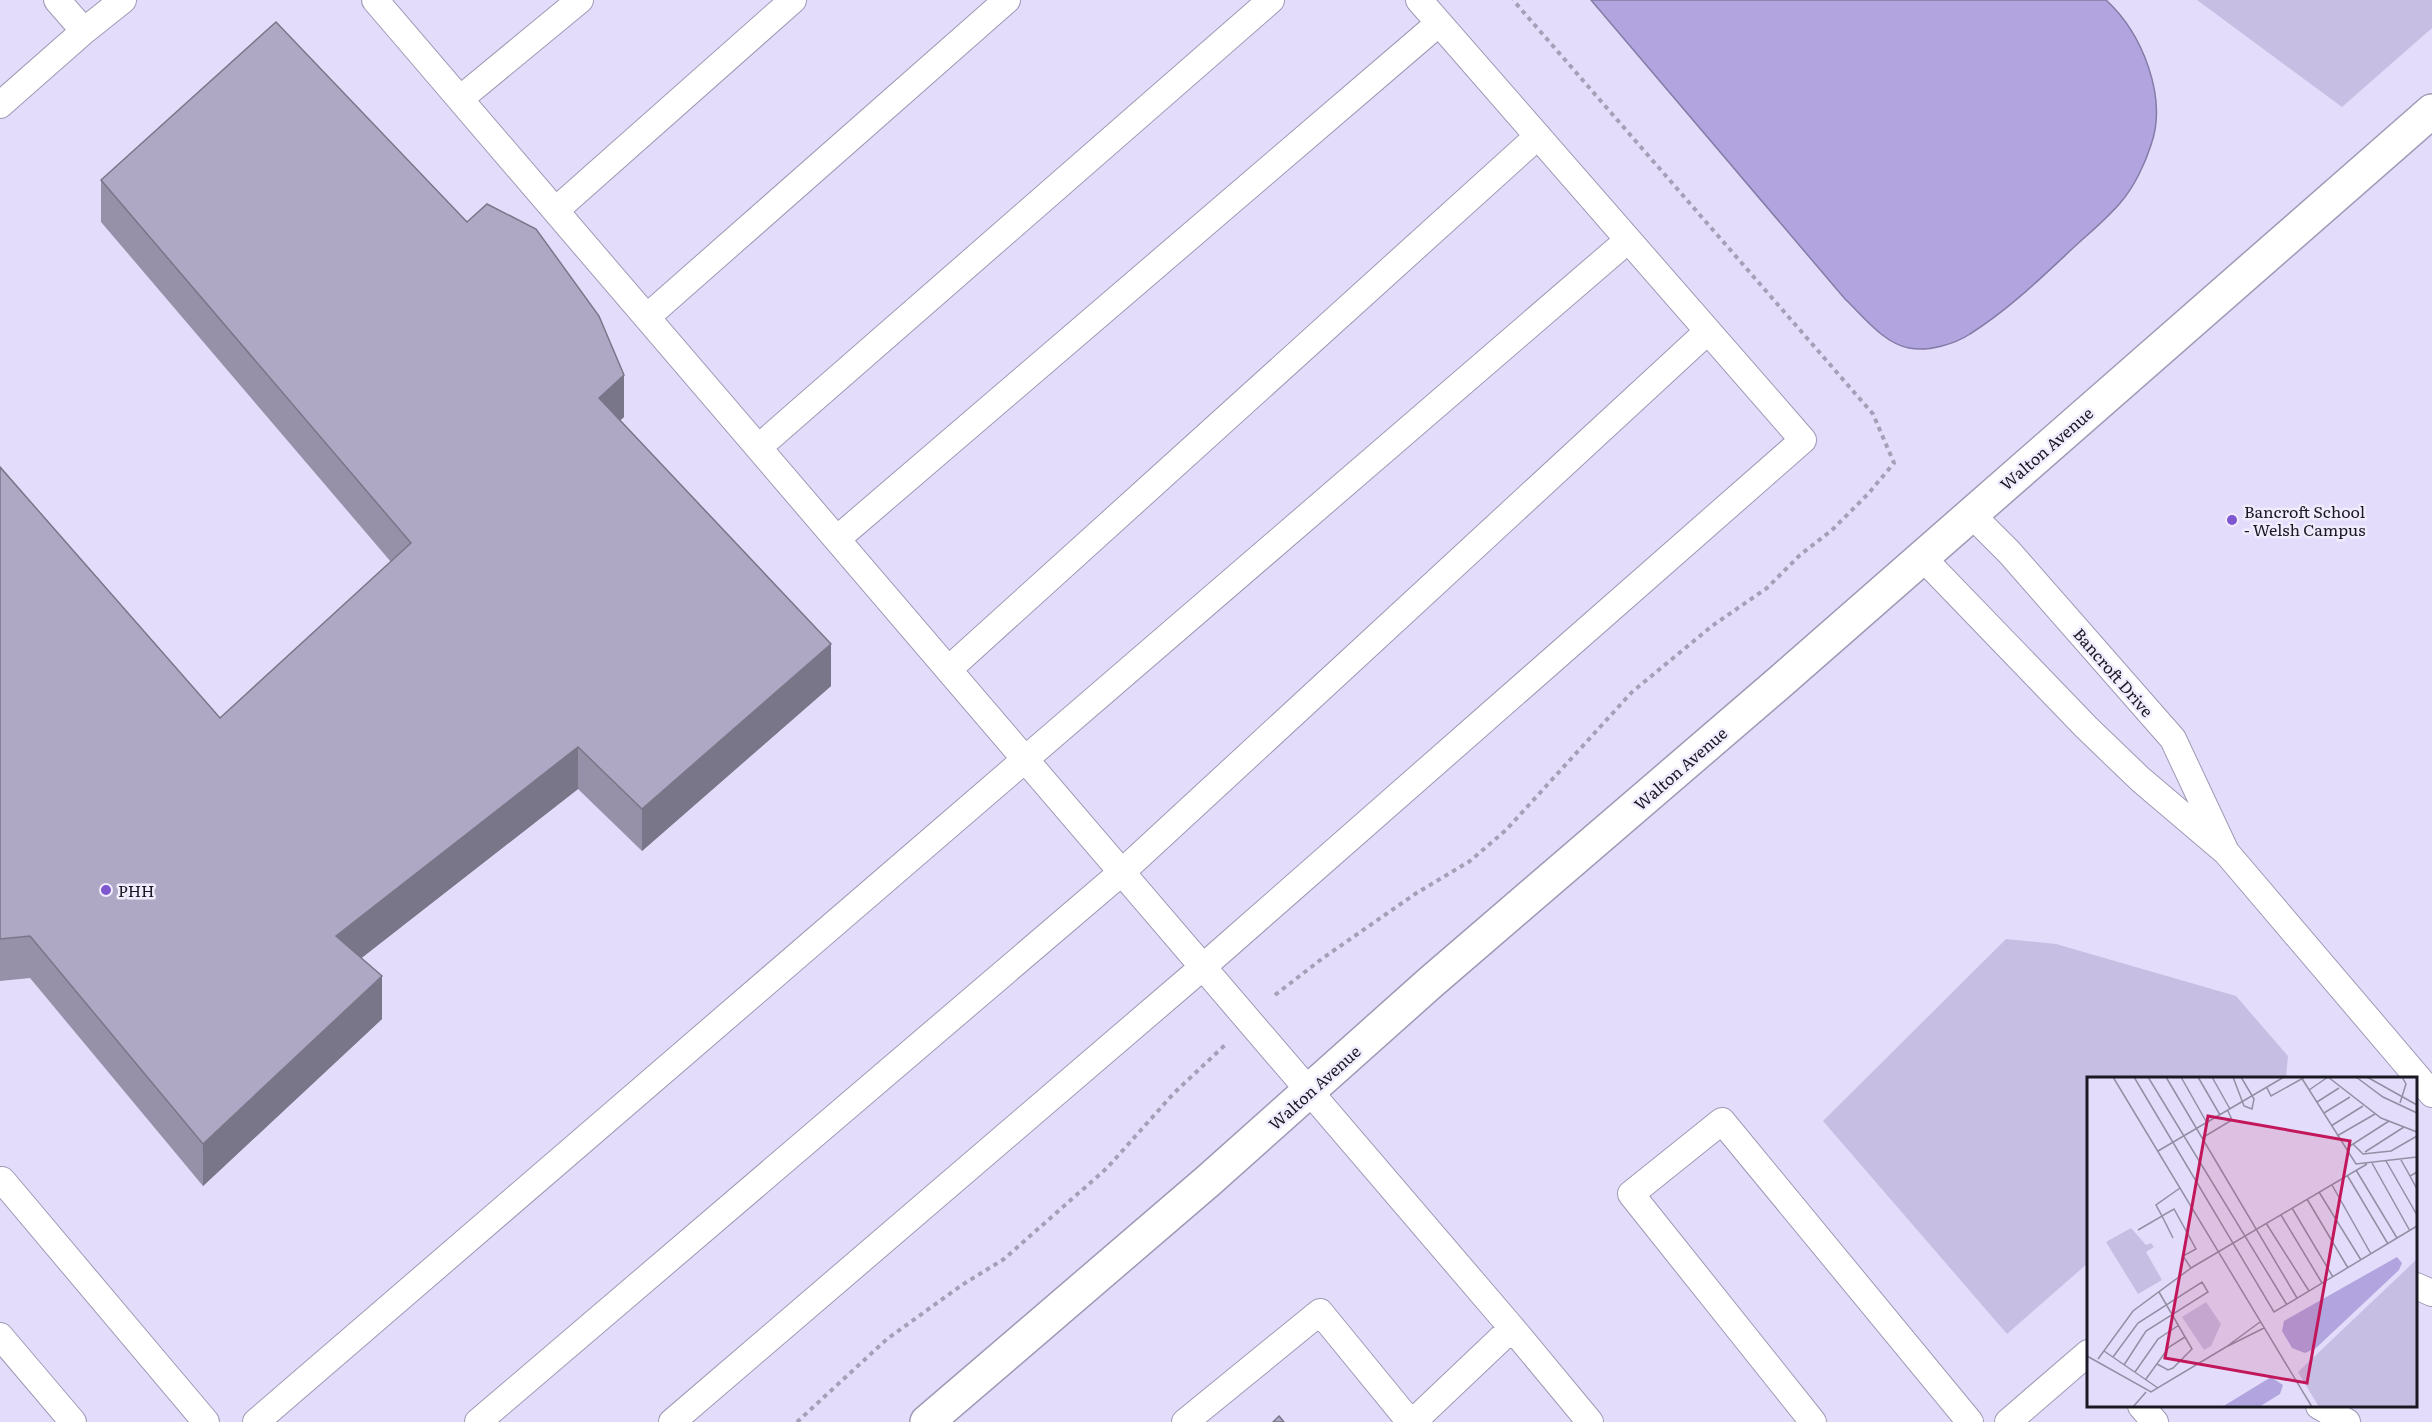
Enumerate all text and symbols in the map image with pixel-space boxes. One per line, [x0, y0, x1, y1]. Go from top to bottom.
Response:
street label: Walton Avenue [1994, 401, 2098, 495]
place label: Bancroft School - Welsh Campus [2244, 499, 2365, 541]
marker: Bancroft School - Welsh Campus [2225, 513, 2239, 527]
street label: Bancroft Drive [2068, 622, 2160, 722]
street label: Walton Avenue [1628, 721, 1732, 815]
place label: PHH [118, 878, 154, 902]
marker: PHH [99, 883, 113, 897]
street label: Walton Avenue [1263, 1039, 1365, 1135]
inset map [2087, 1077, 2417, 1407]

